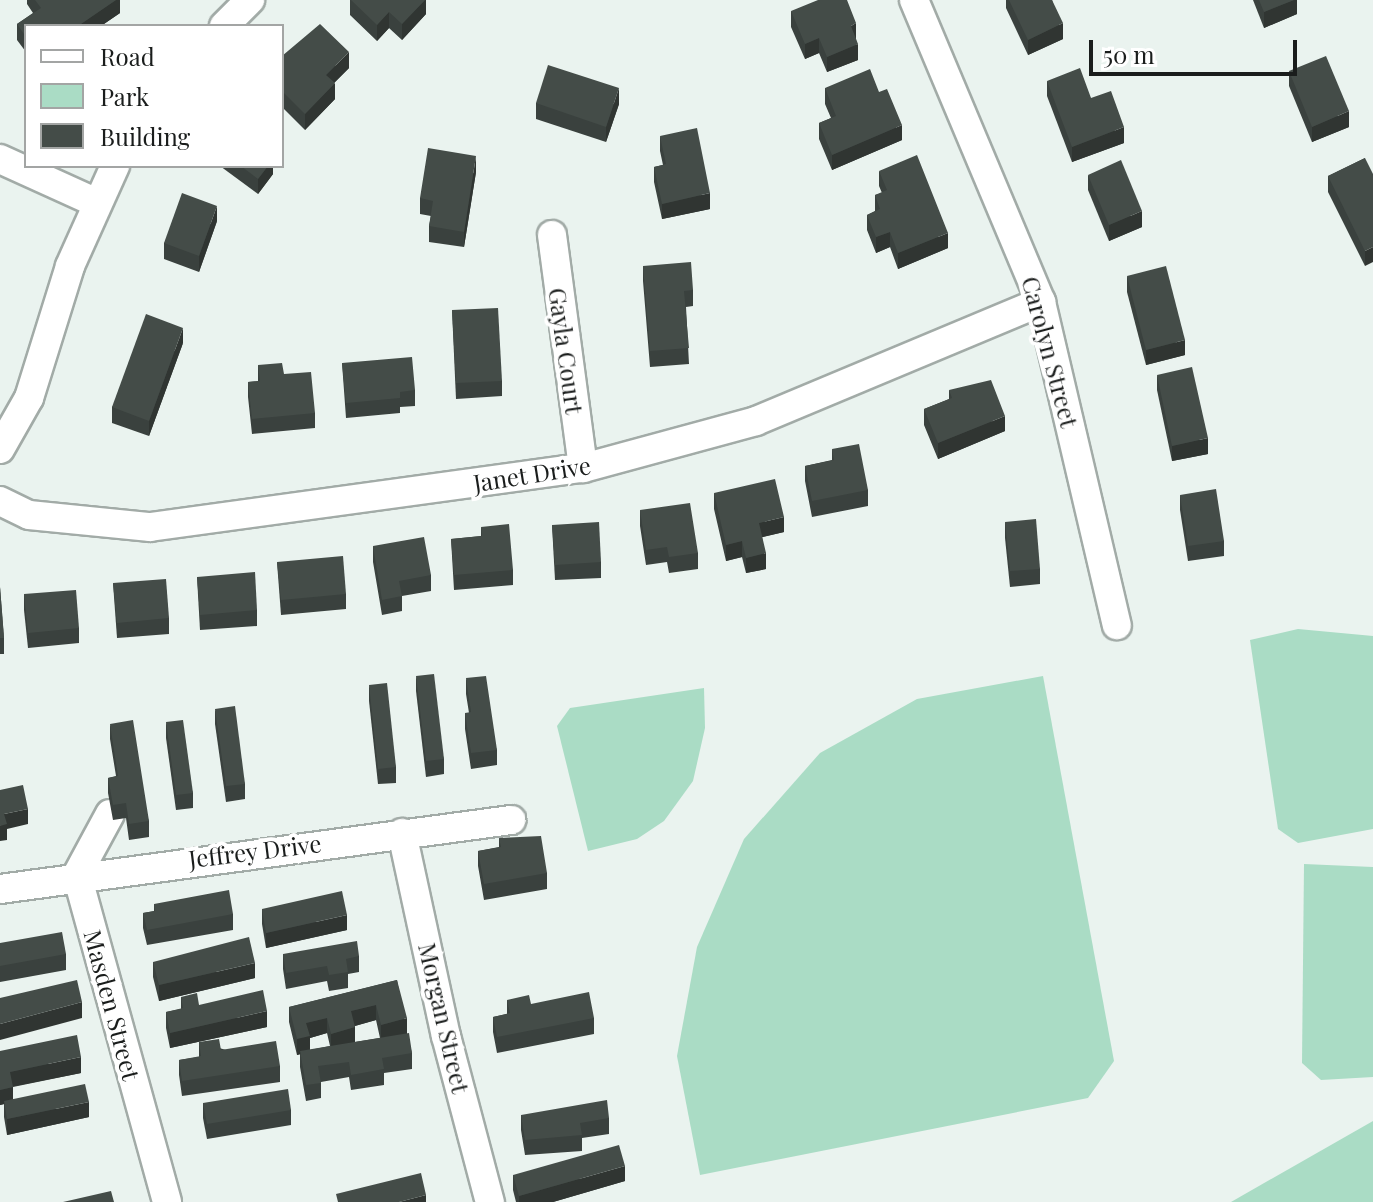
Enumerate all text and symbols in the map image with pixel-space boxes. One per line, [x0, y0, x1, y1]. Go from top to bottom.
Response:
legend [24, 24, 284, 168]
scale bar [1093, 24, 1301, 74]
text: 50 m [1103, 38, 1155, 70]
text: Road [100, 40, 155, 72]
text: Park [100, 80, 149, 112]
text: Building [100, 120, 190, 152]
street label: Carolyn Street [1016, 273, 1084, 431]
street label: Gayla Court [543, 286, 589, 416]
street label: Janet Drive [471, 450, 593, 498]
street label: Jeffrey Drive [187, 829, 323, 873]
street label: Masden Street [78, 927, 146, 1083]
street label: Morgan Street [413, 940, 475, 1096]

